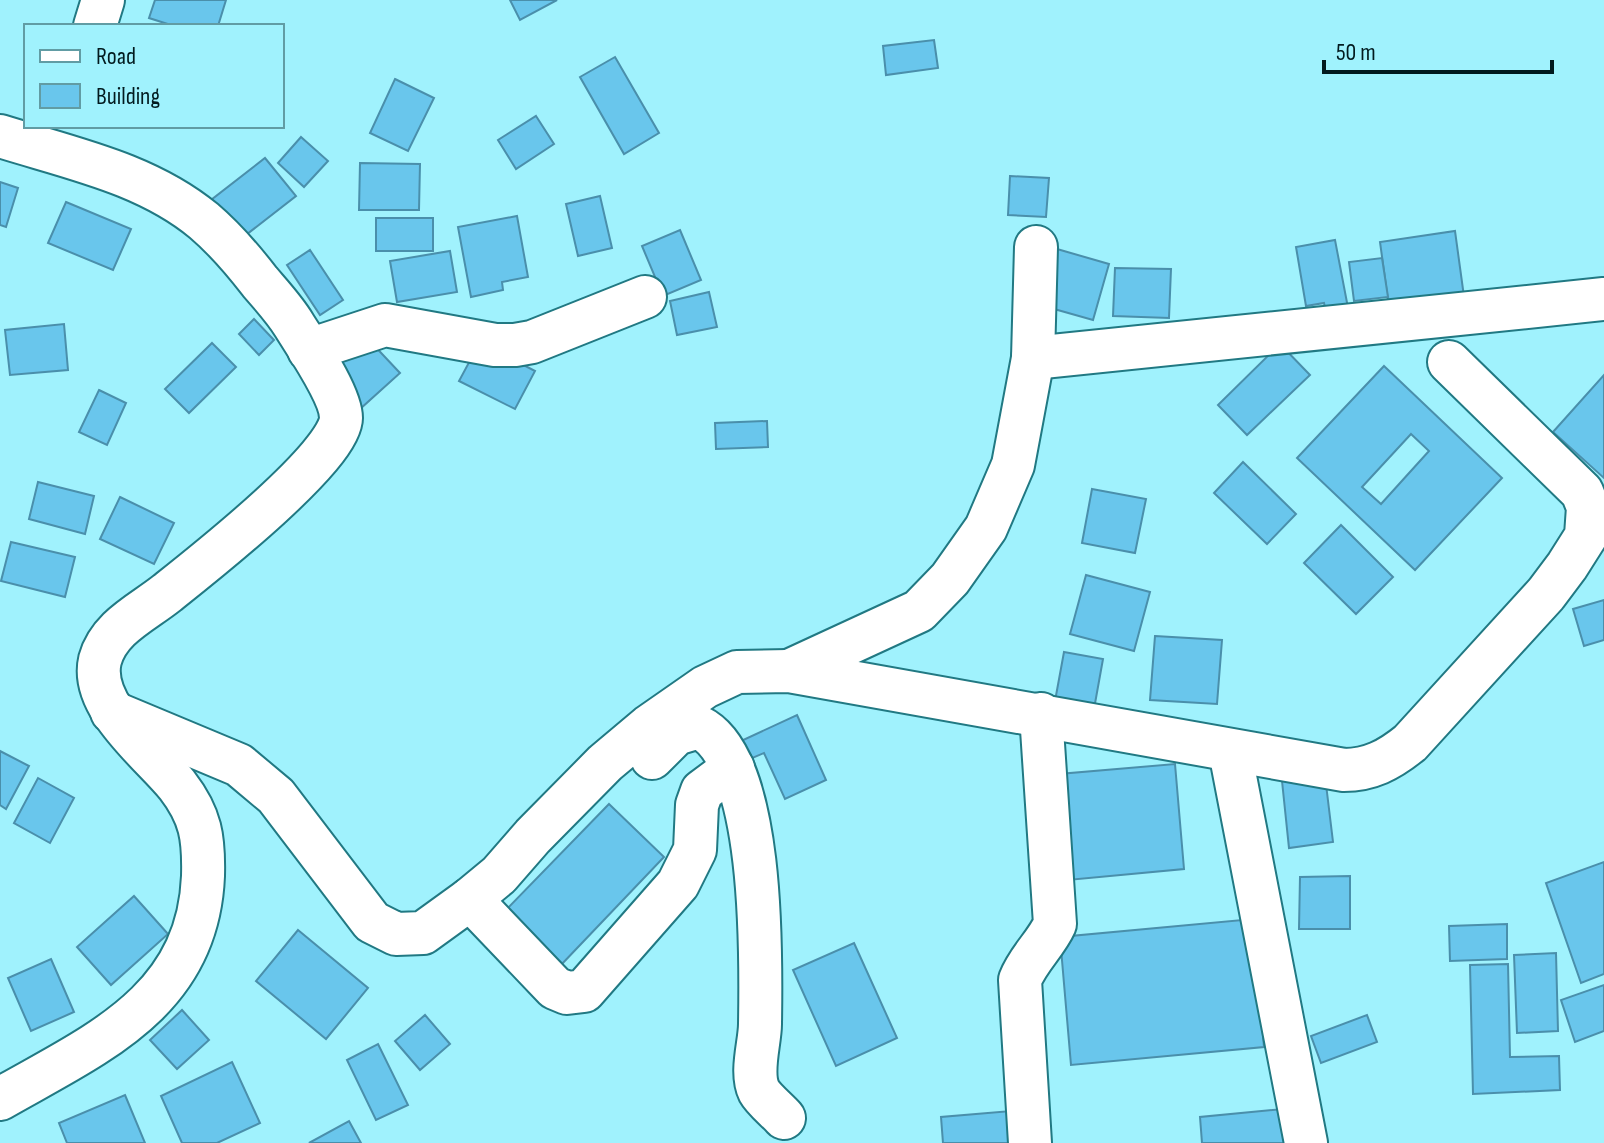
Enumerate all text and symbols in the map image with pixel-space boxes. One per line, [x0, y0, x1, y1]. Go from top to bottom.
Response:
legend [24, 24, 284, 128]
scale bar [1324, 24, 1552, 74]
text: 50 m [1336, 38, 1376, 67]
text: Road [96, 42, 136, 71]
text: Building [96, 82, 160, 111]

